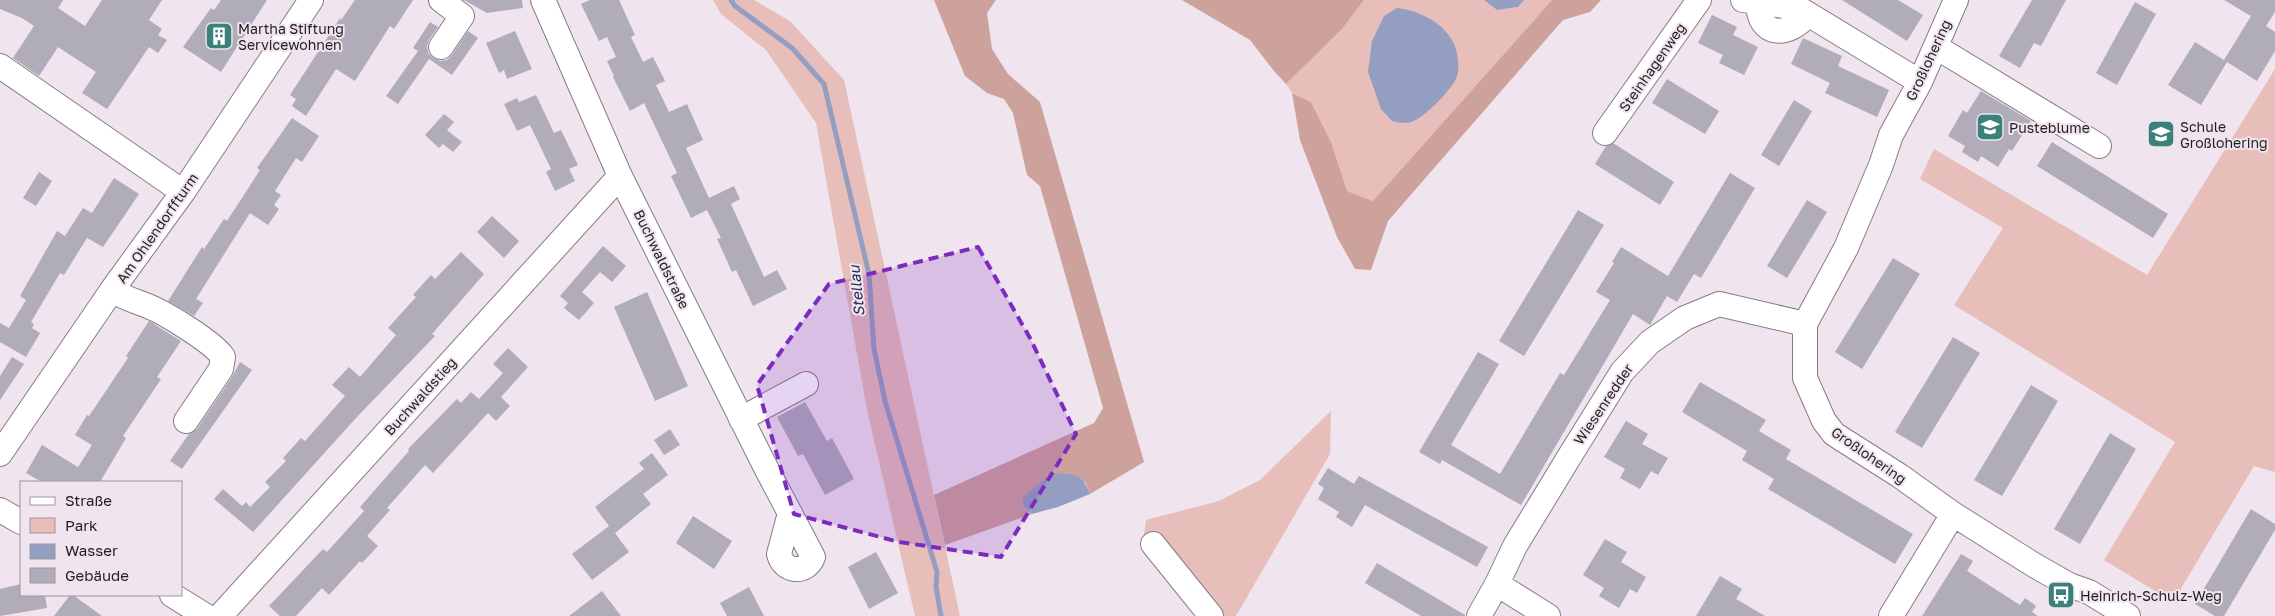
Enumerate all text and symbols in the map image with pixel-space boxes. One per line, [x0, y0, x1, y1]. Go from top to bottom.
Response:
street label: Großlohering [1902, 17, 1954, 103]
street label: Steinhagenweg [1615, 19, 1689, 115]
place label: Martha Stiftung Servicewohnen [238, 20, 344, 53]
building icon: Martha Stiftung Servicewohnen [204, 21, 234, 51]
school or university icon: Pusteblume [1975, 112, 2005, 142]
place label: Schule Großlohering [2180, 118, 2268, 151]
place label: Pusteblume [2009, 119, 2090, 136]
school or university icon: Schule Großlohering [2146, 119, 2176, 149]
street label: Am Ohlendorffturm [113, 170, 201, 286]
street label: Buchwaldstraße [631, 207, 693, 311]
water label: Stellau [844, 264, 868, 317]
street label: Buchwaldstieg [380, 353, 460, 439]
street label: Wiesenredder [1570, 360, 1637, 448]
street label: Großlohering [1828, 423, 1910, 487]
legend [20, 481, 182, 596]
text: Straße [65, 491, 112, 509]
text: Park [65, 516, 98, 534]
text: Wasser [65, 541, 118, 559]
text: Gebäude [65, 566, 129, 584]
bus stop icon: Heinrich-Schulz-Weg [2046, 580, 2076, 610]
place label: Heinrich-Schulz-Weg [2080, 587, 2222, 604]

